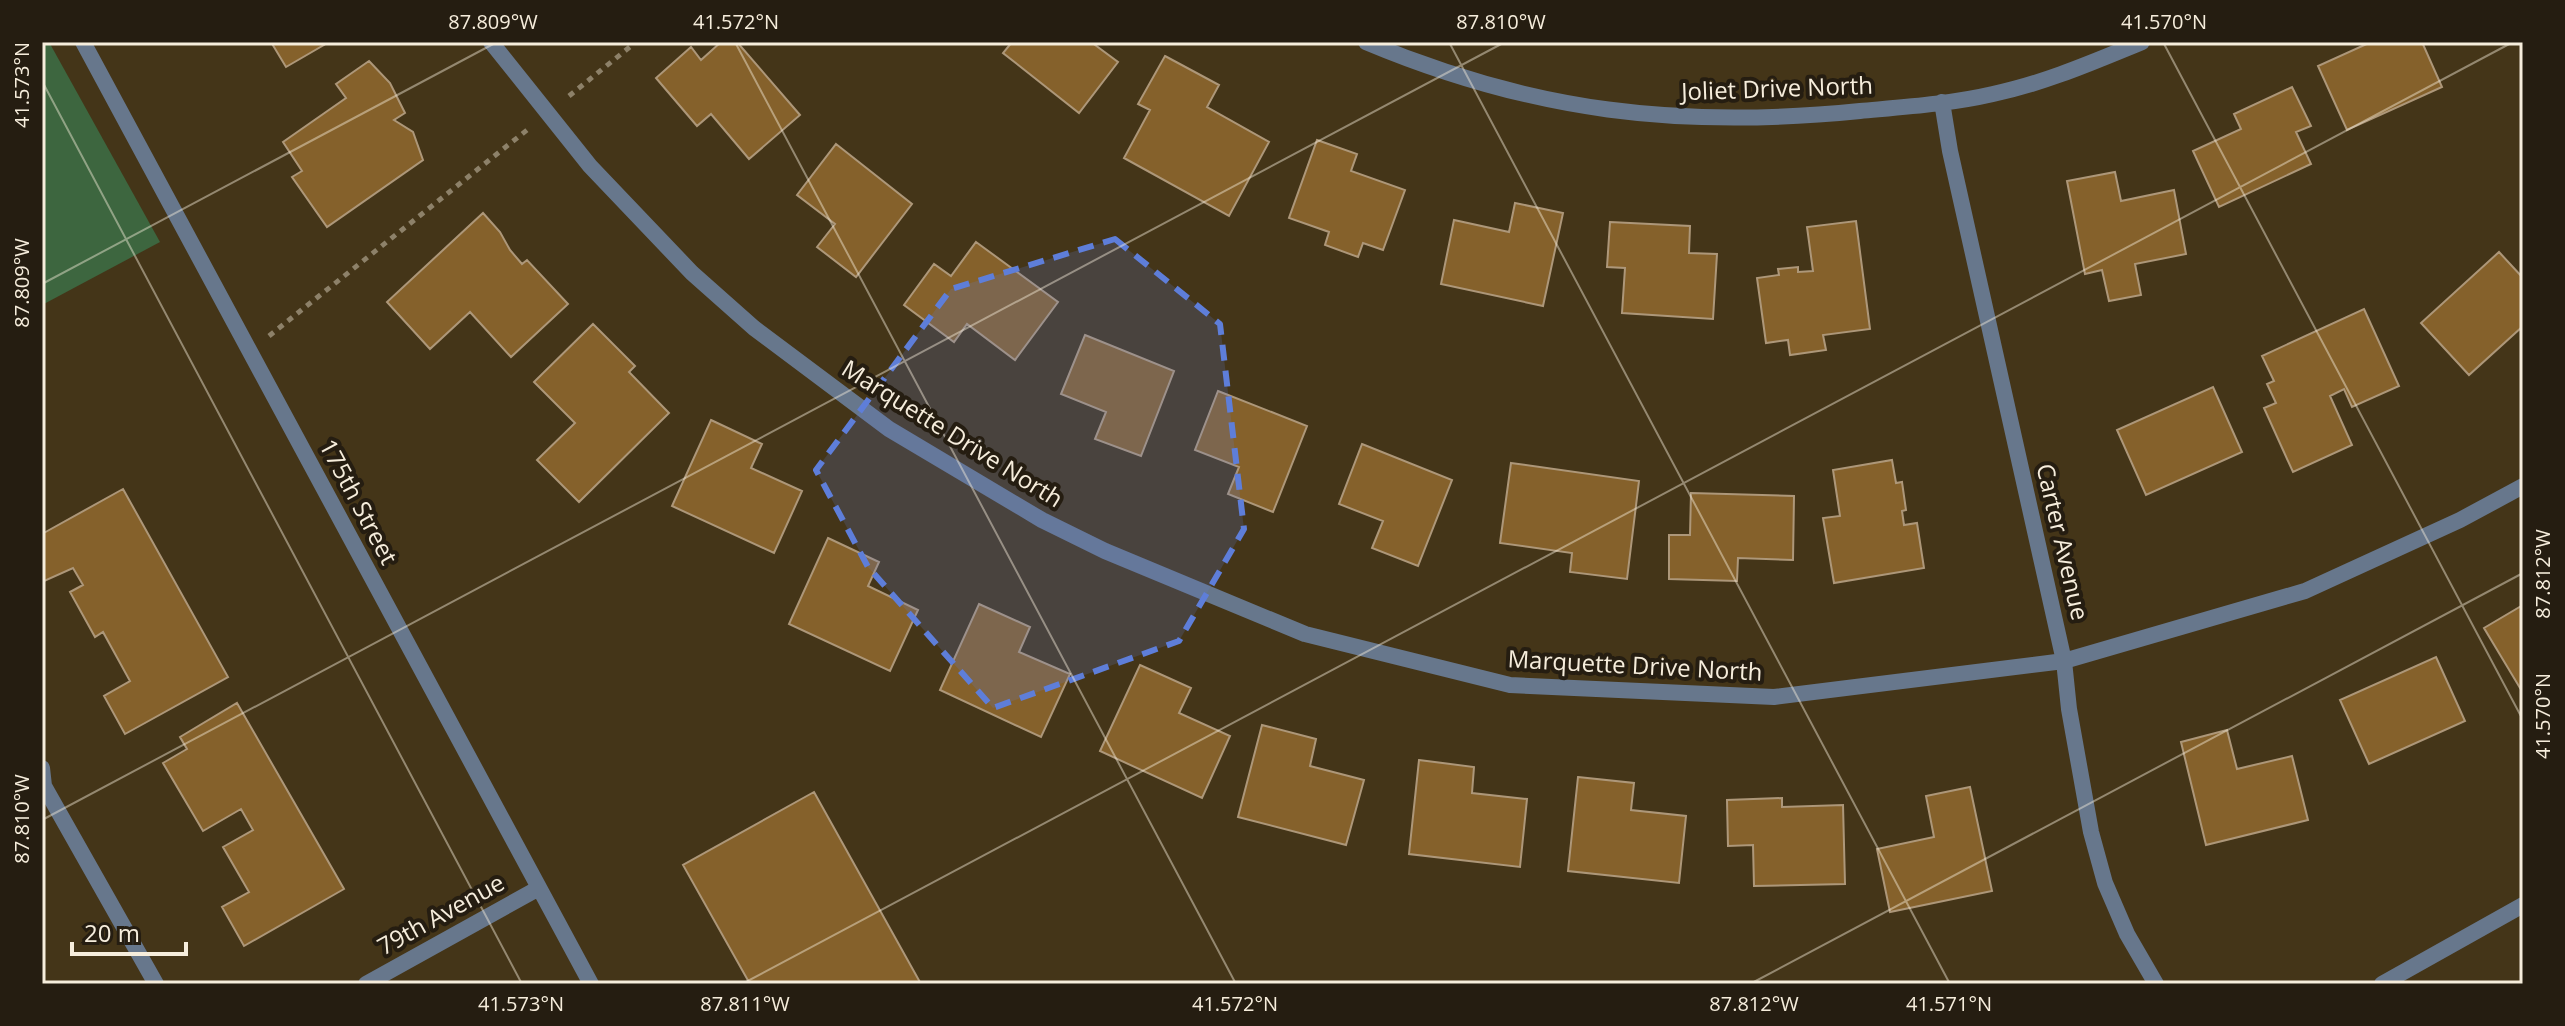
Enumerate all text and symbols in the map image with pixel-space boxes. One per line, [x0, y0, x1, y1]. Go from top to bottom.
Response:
text: 87.809°W [448, 8, 538, 35]
text: 41.572°N [693, 8, 779, 35]
text: 87.810°W [1456, 8, 1546, 35]
text: 41.570°N [2121, 8, 2207, 35]
text: 41.573°N [8, 42, 35, 128]
street label: Joliet Drive North [1679, 68, 1873, 107]
text: 87.809°W [8, 238, 35, 328]
street label: Marquette Drive North [836, 351, 1070, 514]
street label: 175th Street [312, 433, 406, 570]
street label: Carter Avenue [2029, 460, 2098, 623]
text: 87.812°W [2529, 529, 2556, 619]
street label: Marquette Drive North [1507, 641, 1763, 688]
text: 41.570°N [2529, 673, 2556, 759]
text: 87.810°W [8, 774, 35, 864]
street label: 79th Avenue [371, 865, 510, 962]
scale bar [72, 906, 186, 956]
text: 20 m [84, 916, 140, 949]
text: 41.573°N [478, 990, 564, 1017]
text: 87.811°W [700, 990, 790, 1017]
text: 41.572°N [1192, 990, 1278, 1017]
text: 87.812°W [1709, 990, 1799, 1017]
text: 41.571°N [1906, 990, 1992, 1017]

